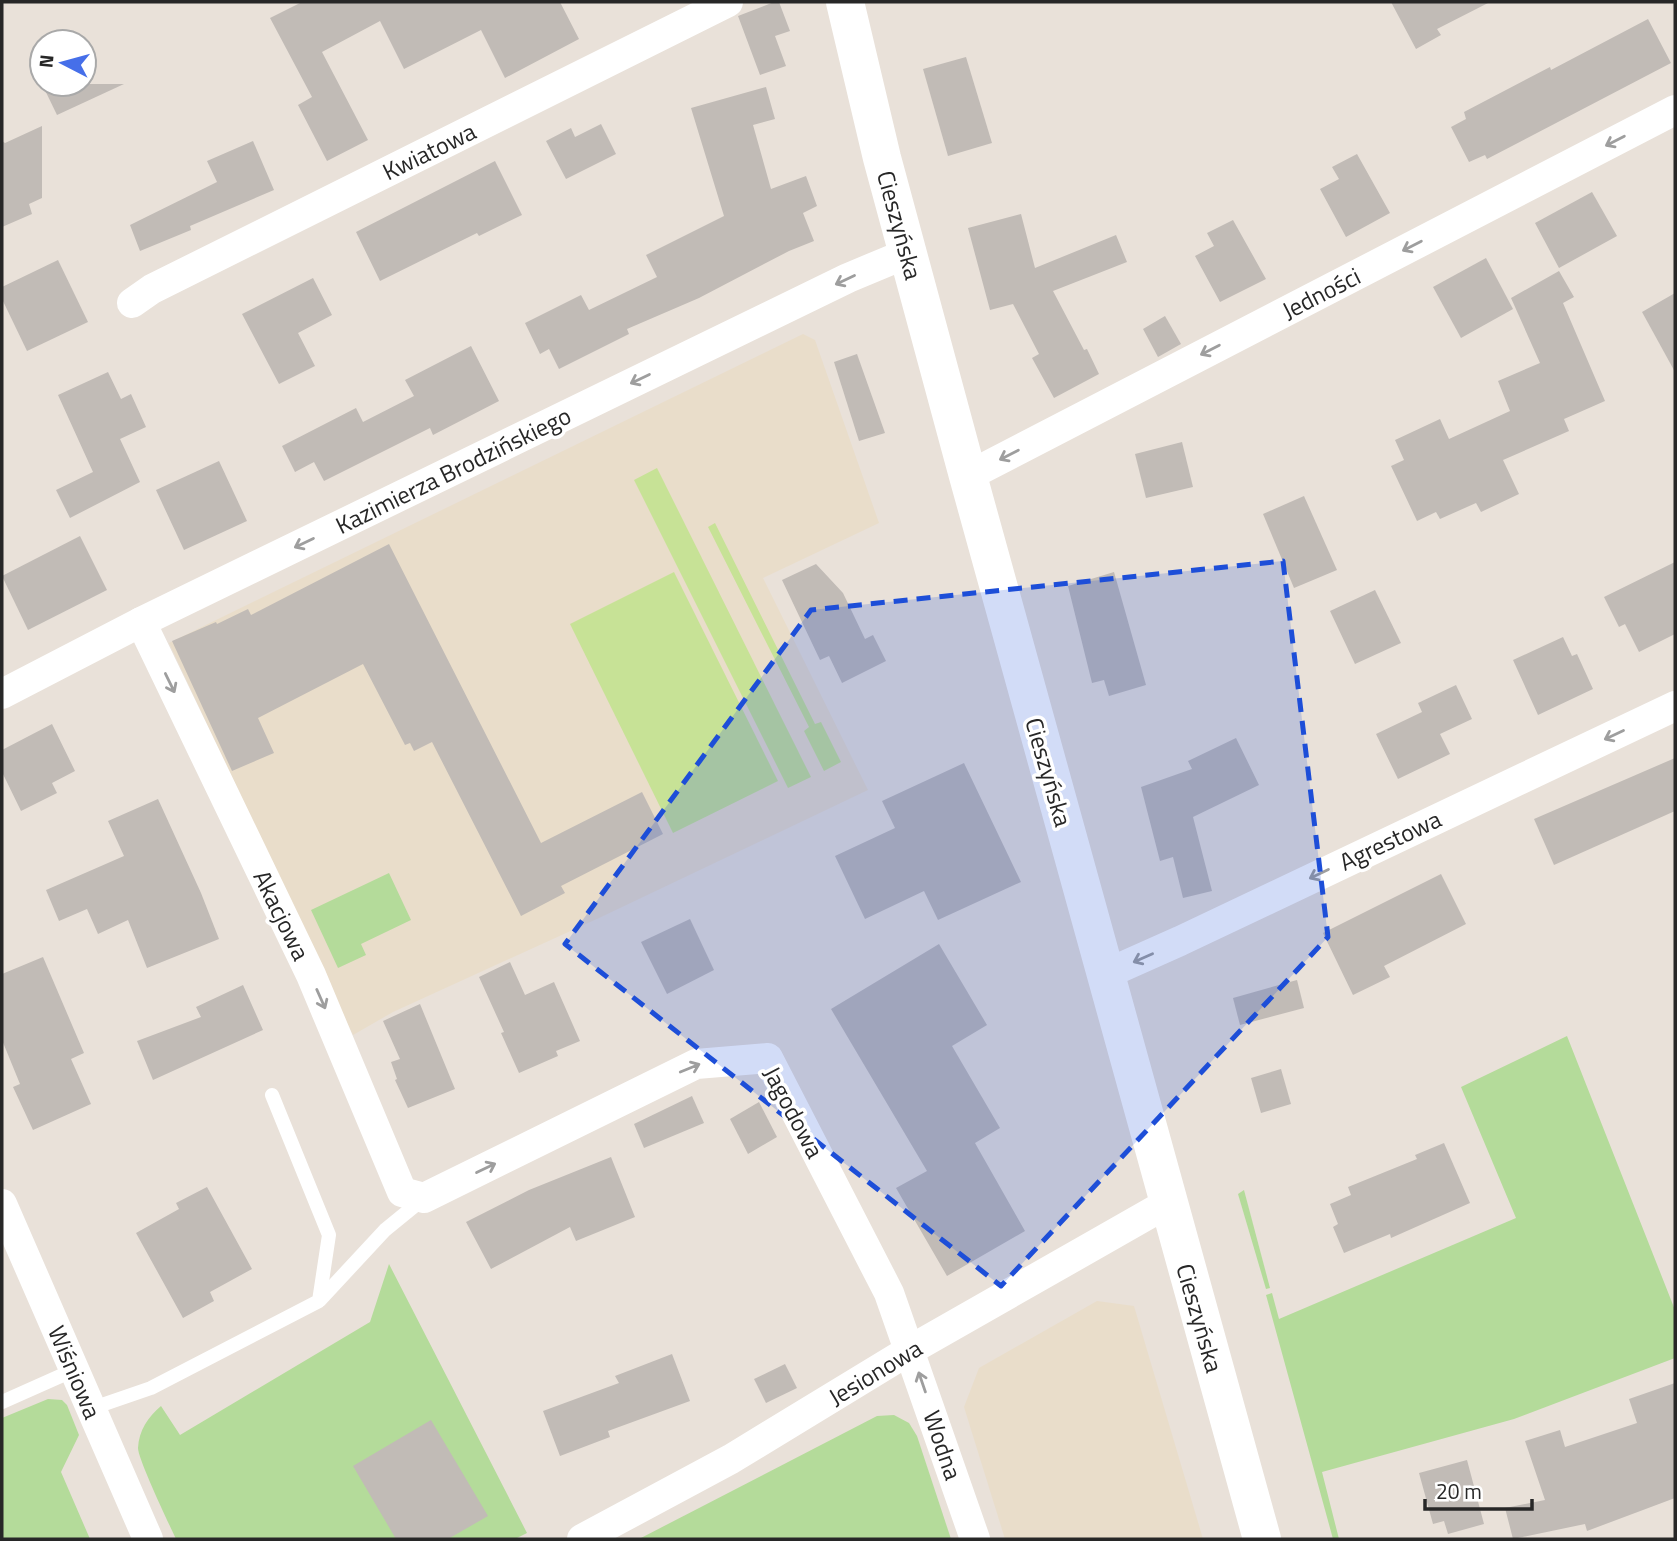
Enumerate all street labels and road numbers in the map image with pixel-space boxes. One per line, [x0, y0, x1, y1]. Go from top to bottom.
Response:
street label: Kwiatowa [376, 113, 482, 189]
street label: Cieszyńska [868, 166, 932, 284]
street label: Jedności [1275, 258, 1367, 328]
street label: Kazimierza Brodzińskiego [329, 397, 577, 543]
street label: Cieszyńska [1016, 713, 1082, 831]
street label: Agrestowa [1333, 801, 1447, 879]
street label: Akacjowa [245, 864, 319, 966]
street label: Jagodowa [755, 1060, 833, 1164]
street label: Cieszyńska [1167, 1259, 1233, 1377]
street label: Wiśniowa [39, 1320, 111, 1424]
street label: Jesionowa [821, 1330, 929, 1414]
street label: Wodna [914, 1406, 972, 1484]

